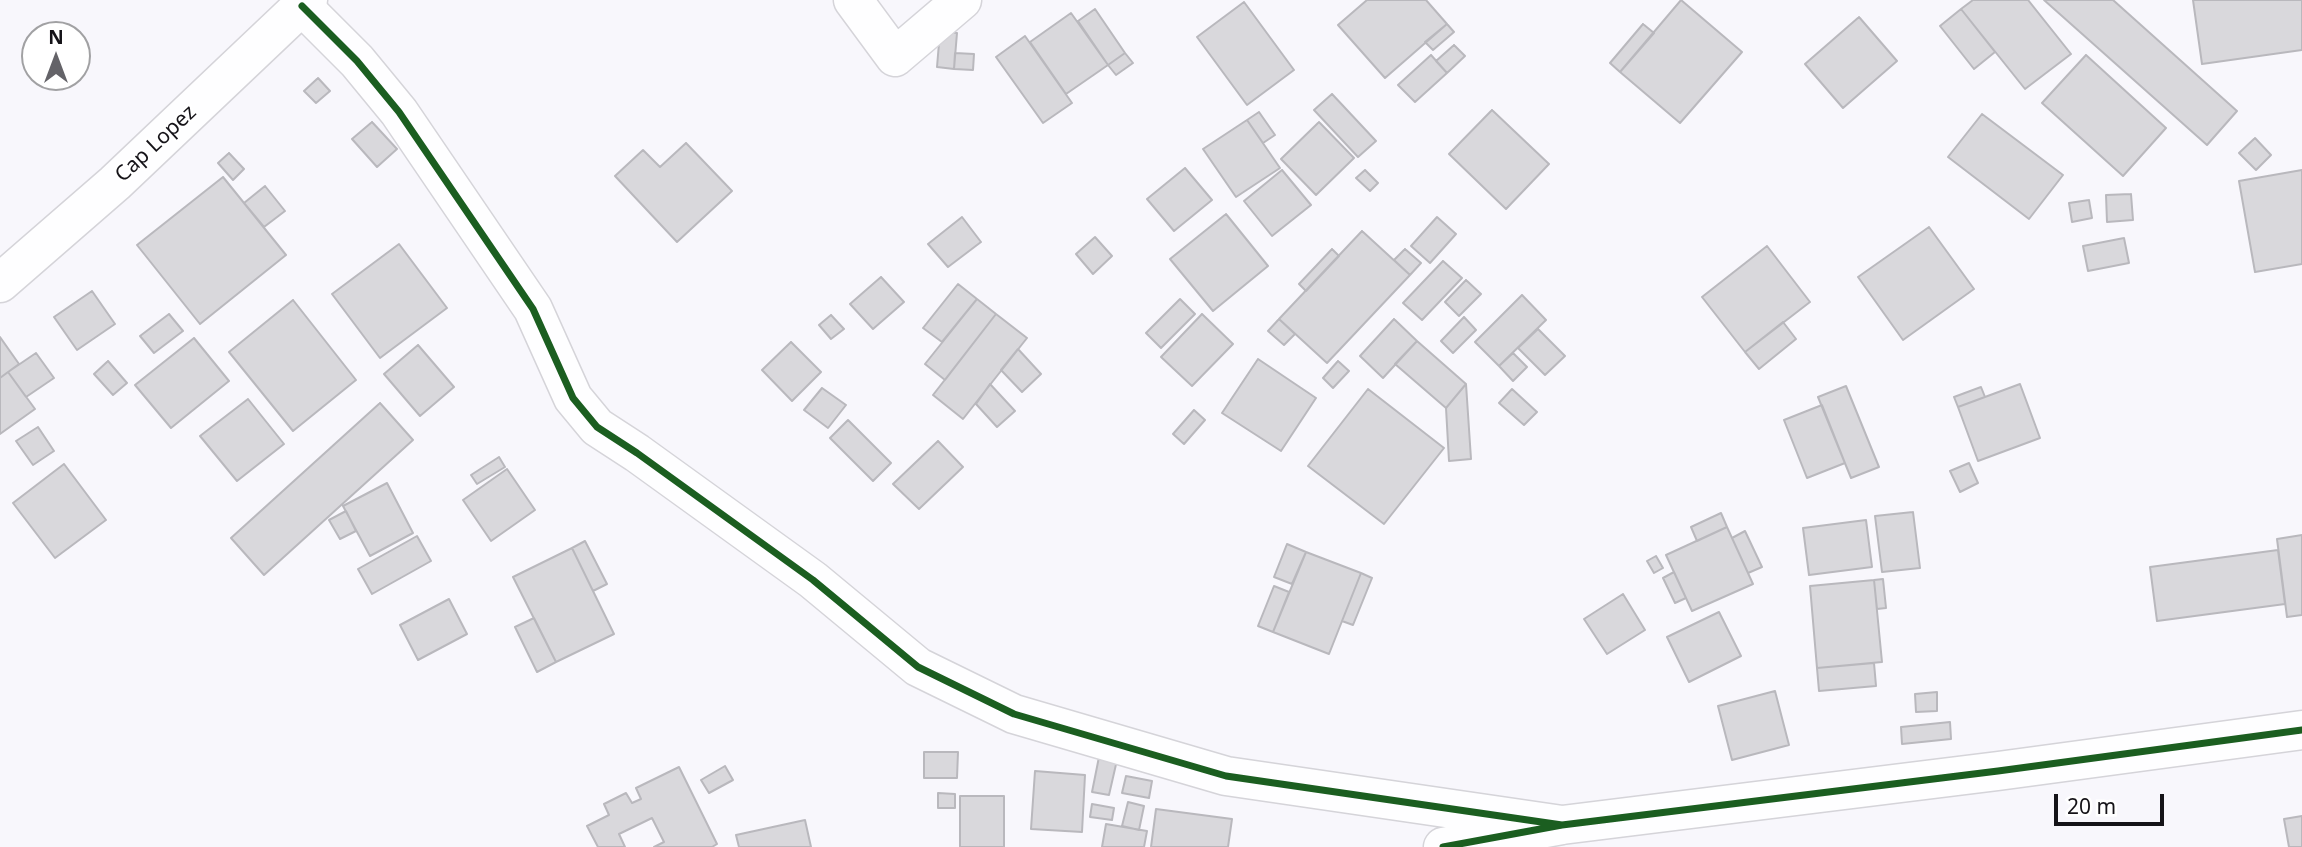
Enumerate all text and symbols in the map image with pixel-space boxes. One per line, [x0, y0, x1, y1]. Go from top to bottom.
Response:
north arrow [21, 21, 91, 91]
text: N [48, 24, 64, 50]
street label: Cap Lopez [110, 100, 202, 188]
scale bar [2057, 780, 2167, 824]
text: 20 m [2067, 792, 2116, 820]

